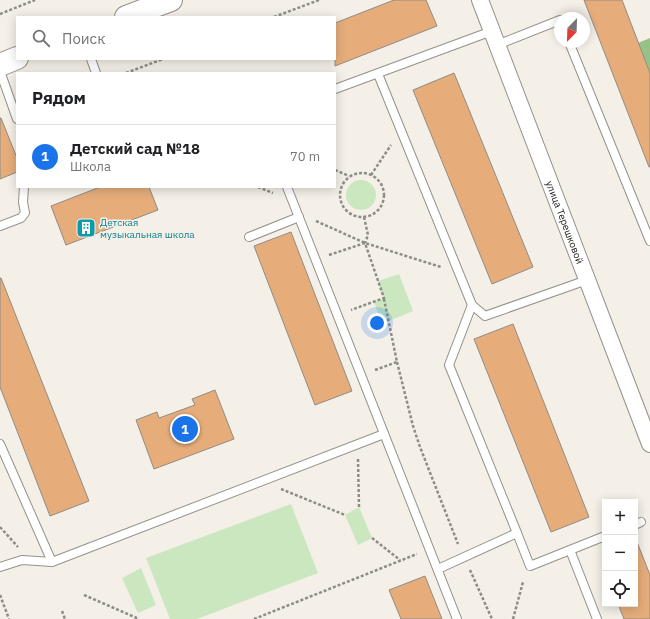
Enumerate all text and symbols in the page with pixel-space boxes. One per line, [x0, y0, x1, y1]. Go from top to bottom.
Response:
north arrow [554, 12, 590, 48]
search box [16, 16, 336, 60]
icon: search [30, 27, 52, 49]
text: Поиск [62, 29, 105, 48]
text: Рядом [32, 87, 86, 109]
text: Детский сад №18 [70, 139, 200, 158]
text: 1 [41, 148, 49, 165]
text: 70 m [290, 148, 320, 165]
text: Школа [70, 158, 111, 175]
street label: улица Терешковой [543, 179, 587, 266]
place label: Детская музыкальная школа [100, 216, 195, 241]
building icon: Детская музыкальная школа [75, 217, 97, 239]
your location [367, 313, 387, 333]
pin: 1 [172, 414, 198, 444]
map controls [602, 499, 638, 607]
button: + [602, 499, 638, 535]
button: − [602, 535, 638, 571]
button: locate [602, 571, 638, 607]

